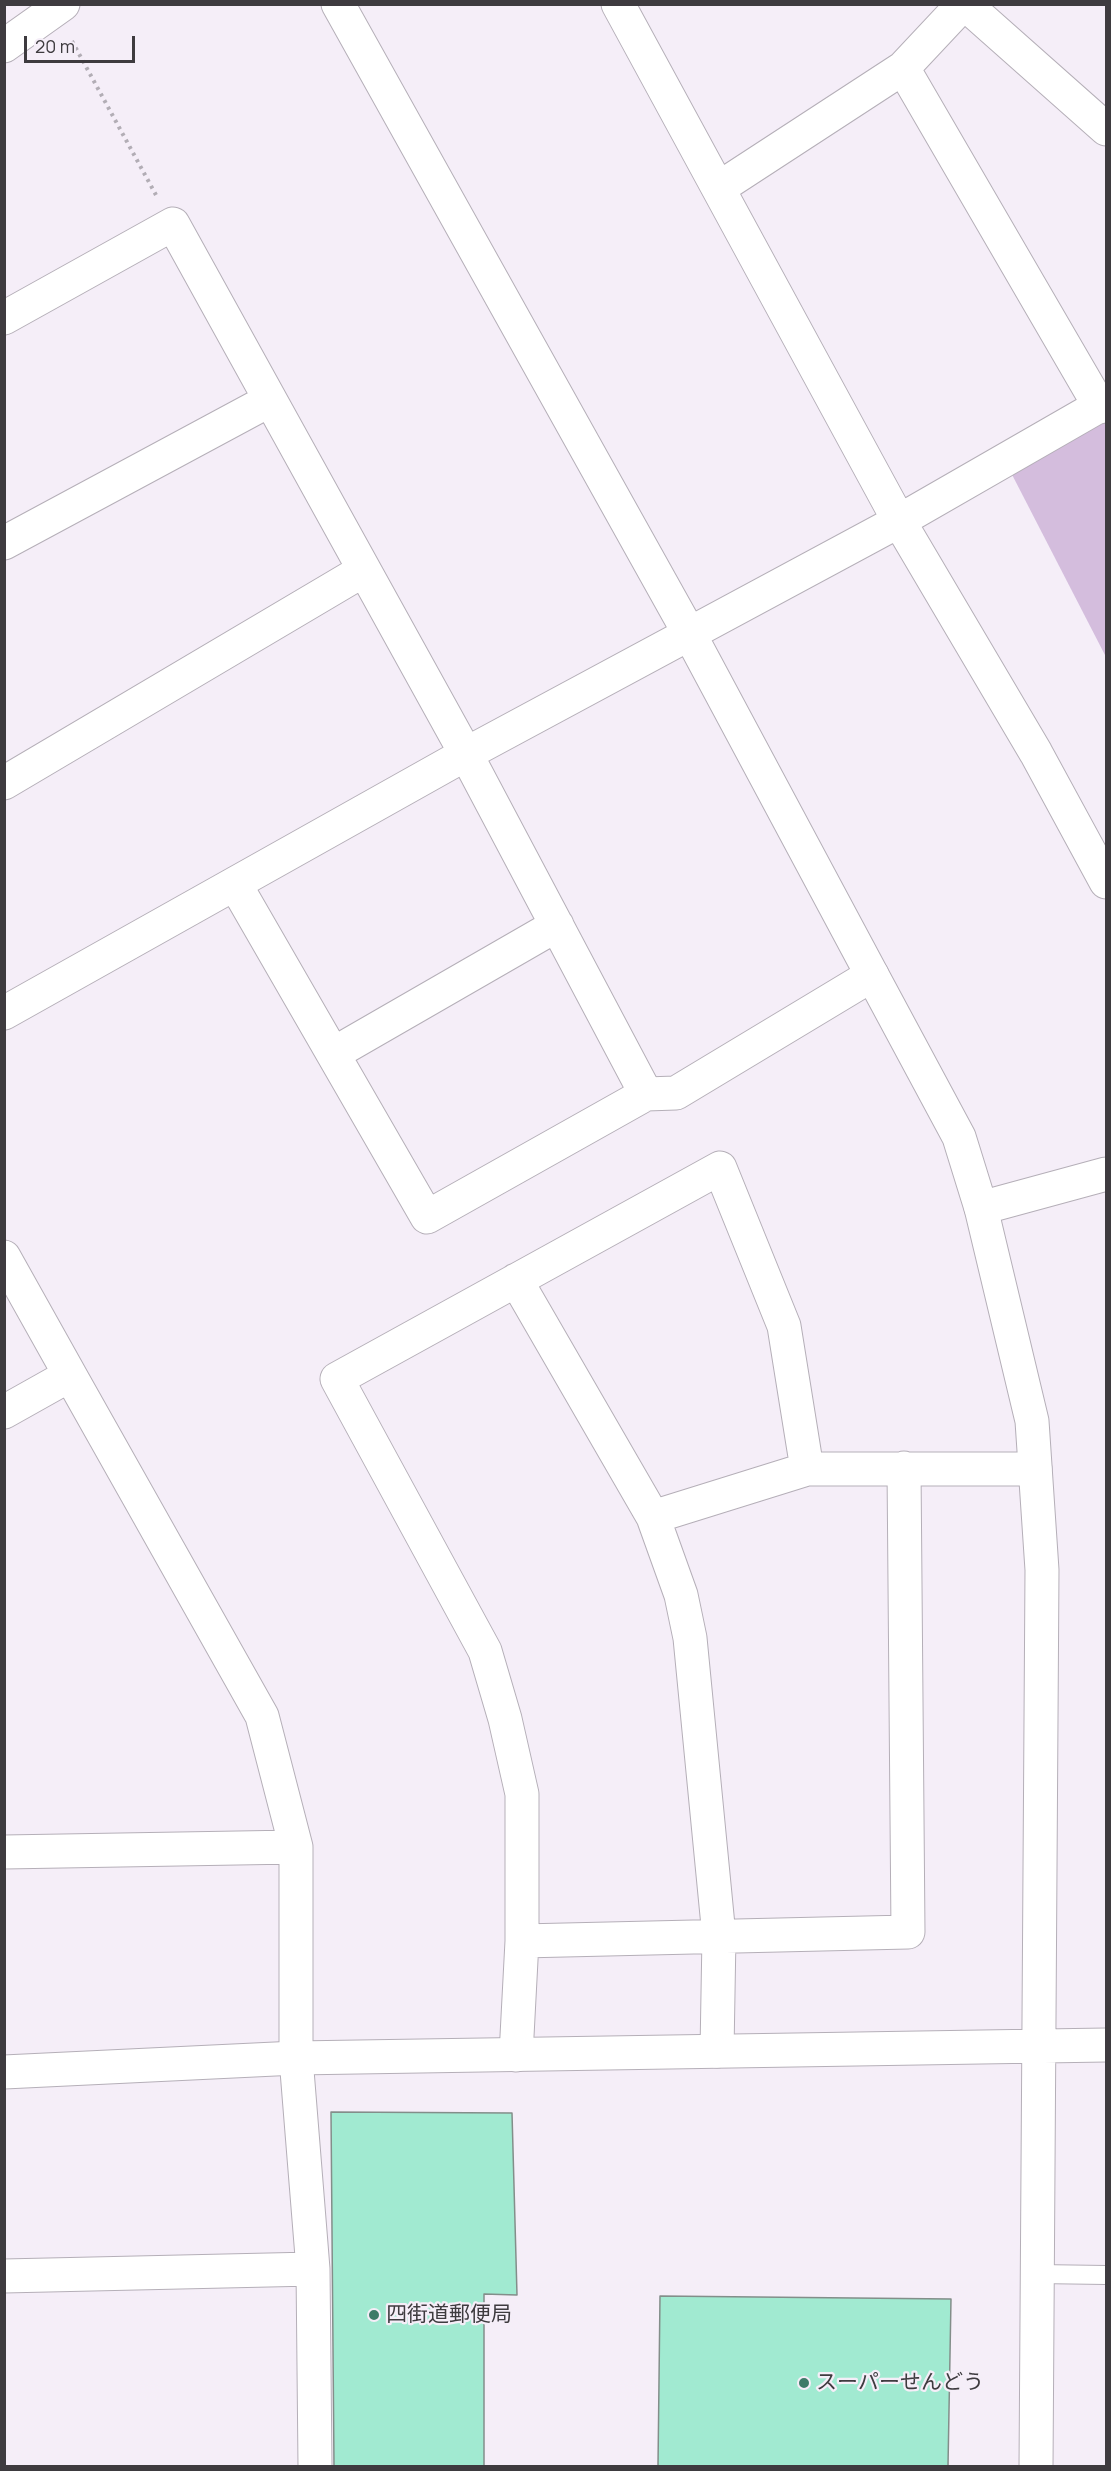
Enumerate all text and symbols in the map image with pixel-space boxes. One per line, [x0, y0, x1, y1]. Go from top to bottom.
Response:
scale bar [27, 24, 138, 62]
text: 20 m [35, 34, 75, 58]
place label: 四街道郵便局 [386, 2302, 512, 2328]
marker: 四街道郵便局 [367, 2308, 381, 2322]
place label: スーパーせんどう [816, 2370, 984, 2396]
marker: スーパーせんどう [797, 2376, 811, 2390]

